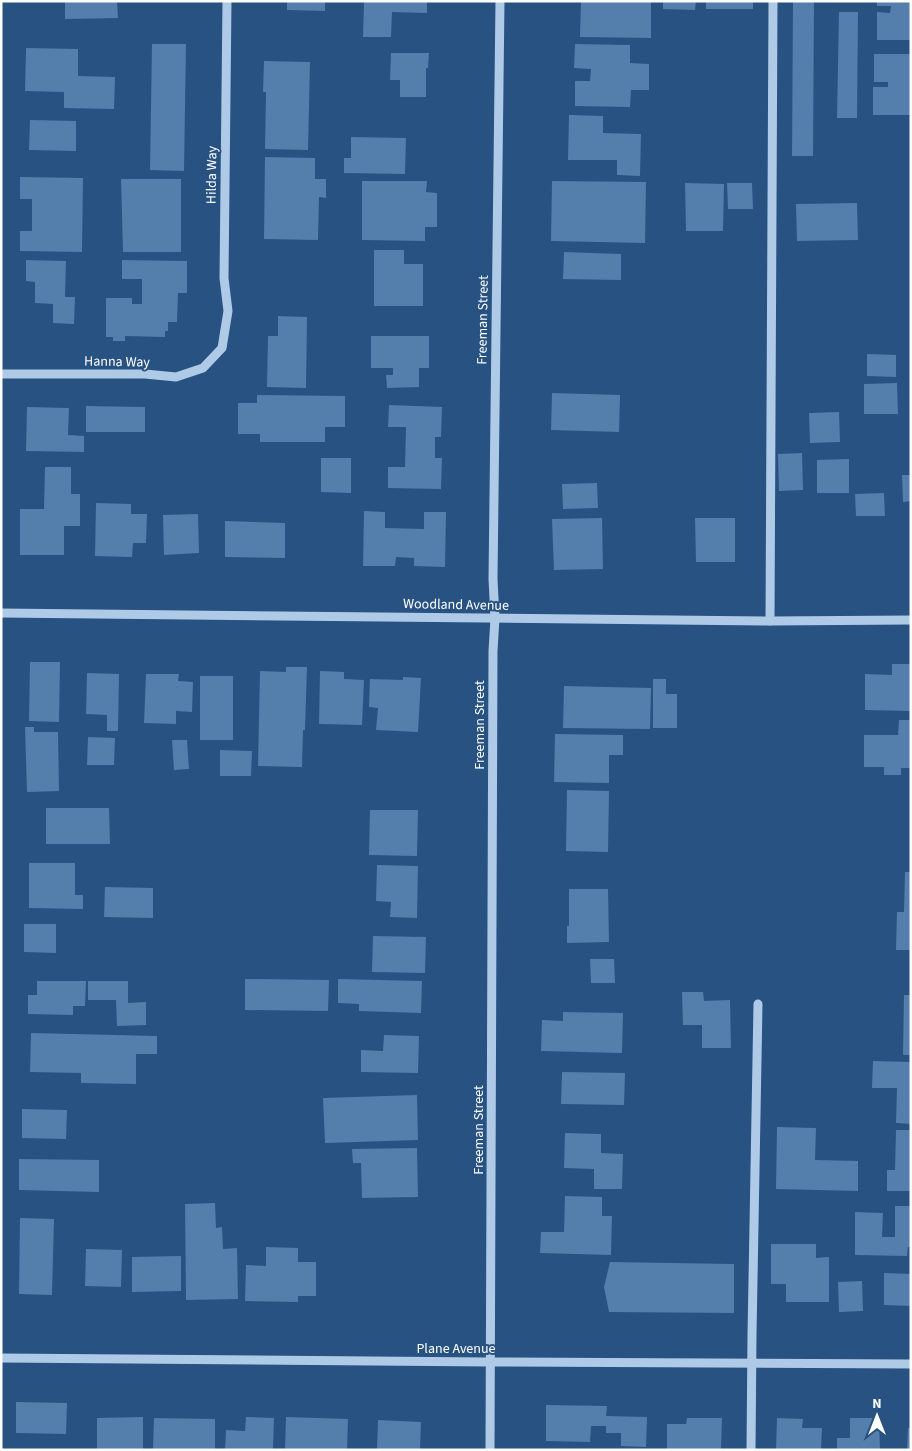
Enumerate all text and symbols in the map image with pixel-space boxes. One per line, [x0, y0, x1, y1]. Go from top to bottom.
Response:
street label: Hilda Way [201, 145, 223, 204]
street label: Freeman Street [472, 275, 494, 365]
street label: Hanna Way [84, 351, 150, 373]
street label: Woodland Avenue [403, 594, 509, 616]
street label: Freeman Street [470, 680, 490, 770]
street label: Freeman Street [469, 1085, 489, 1175]
street label: Plane Avenue [416, 1339, 496, 1359]
north arrow [852, 1391, 902, 1441]
text: N [872, 1394, 882, 1414]

